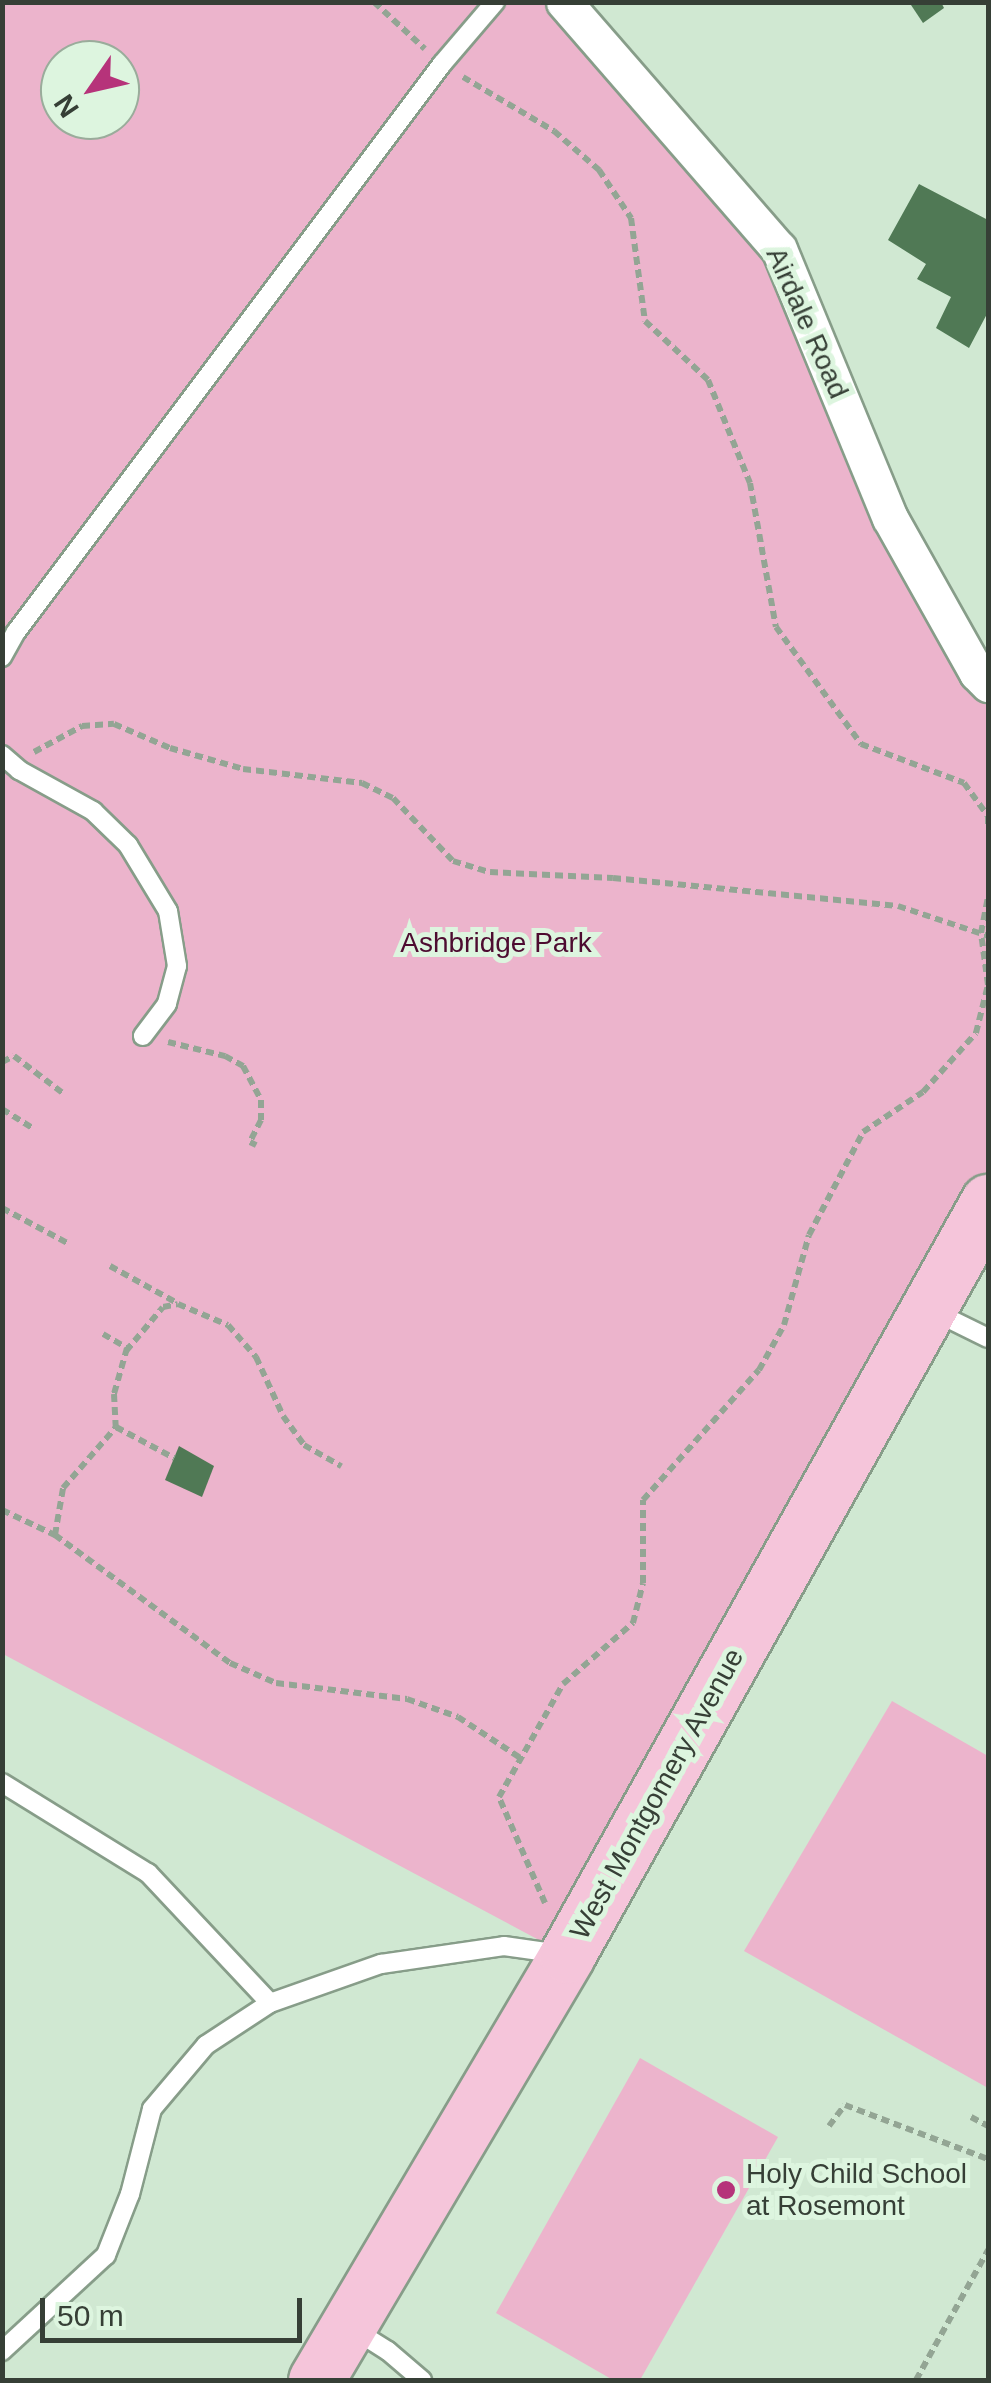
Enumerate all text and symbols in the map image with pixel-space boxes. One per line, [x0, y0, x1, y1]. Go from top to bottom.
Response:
north arrow [40, 40, 140, 140]
text: N [48, 89, 85, 123]
street label: Airdale Road [759, 242, 855, 404]
park label: Ashbridge Park [400, 926, 592, 960]
street label: West Montgomery Avenue [563, 1642, 751, 1946]
place label: Holy Child School at Rosemont [746, 2157, 967, 2223]
marker: Holy Child School at Rosemont [715, 2179, 737, 2201]
scale bar [45, 2278, 308, 2340]
text: 50 m [57, 2299, 124, 2332]

